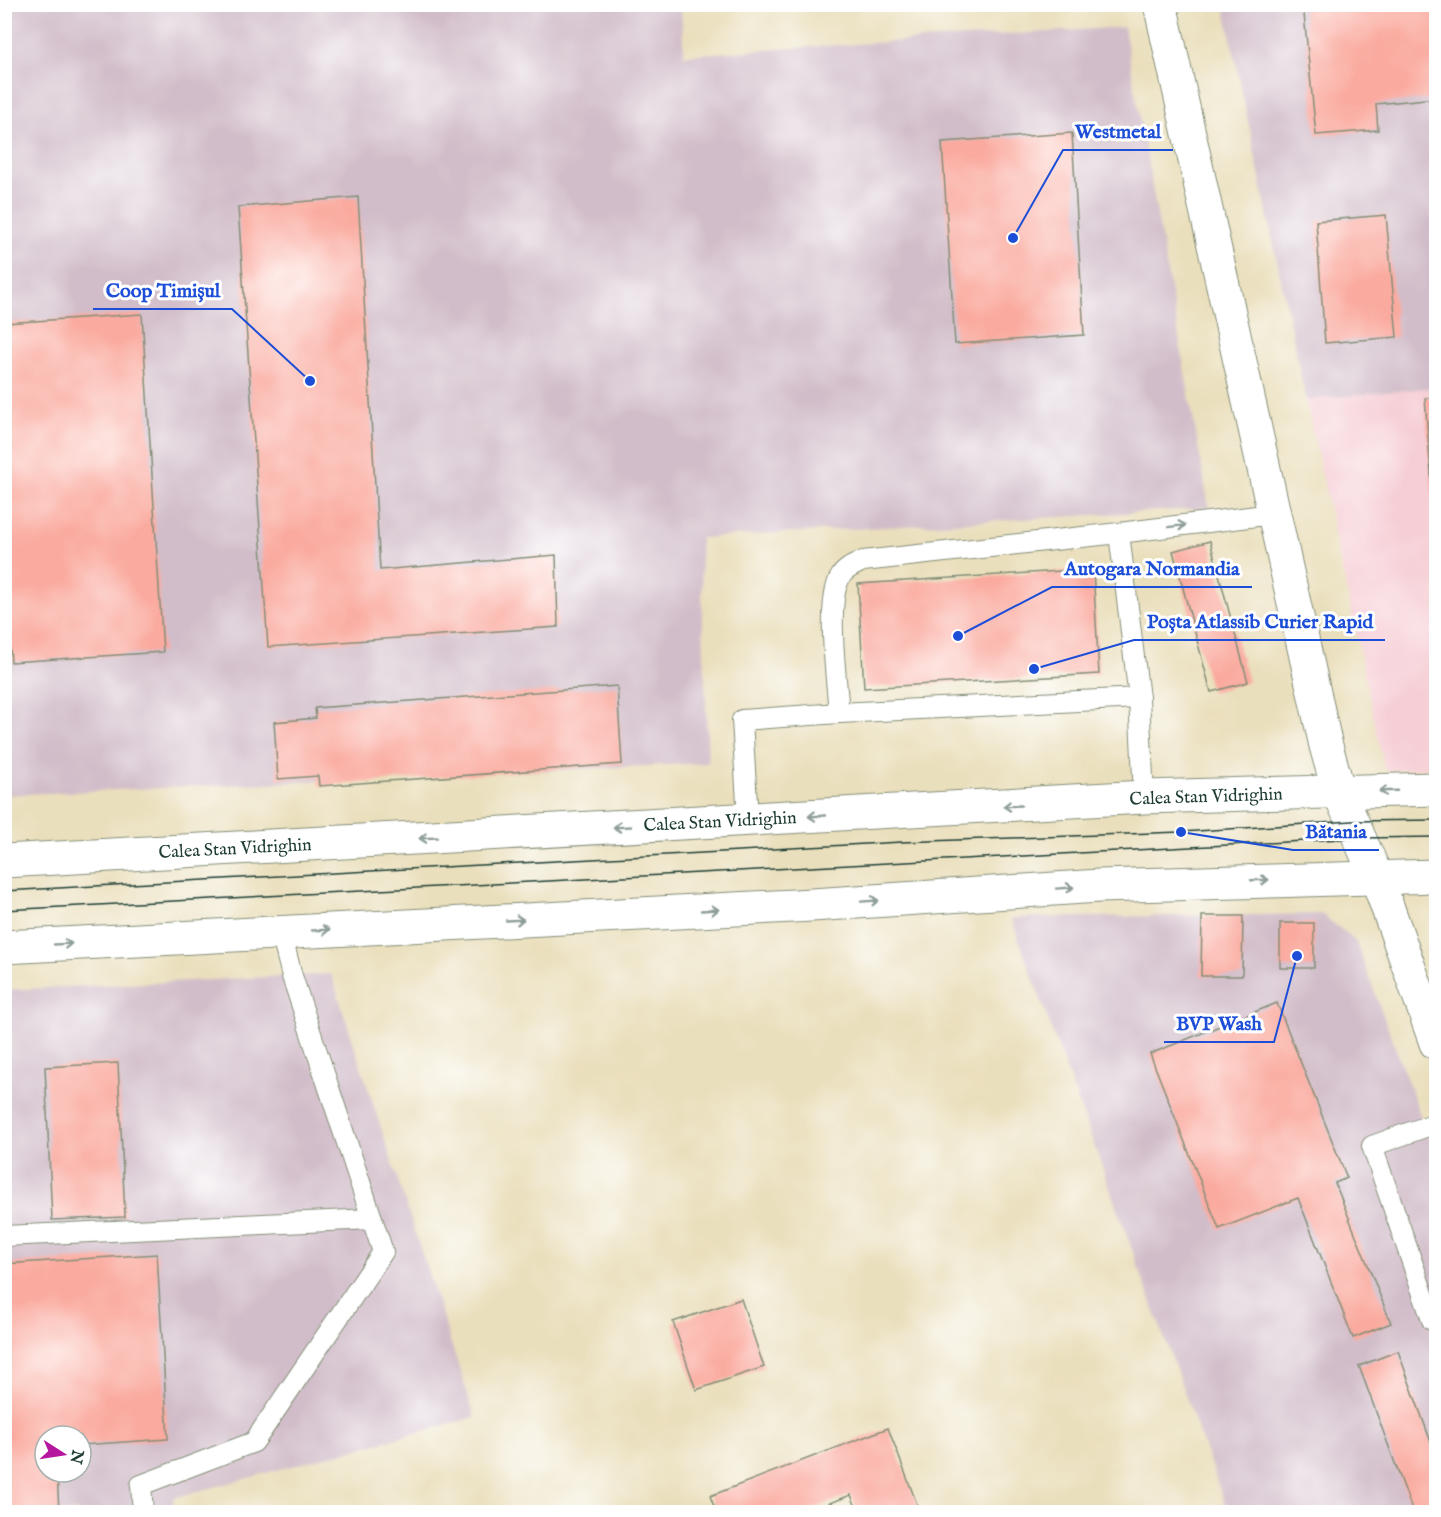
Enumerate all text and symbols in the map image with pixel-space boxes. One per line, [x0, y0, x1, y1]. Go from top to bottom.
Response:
callout: Westmetal [1063, 112, 1173, 150]
text: Westmetal [1074, 120, 1162, 145]
callout: Coop Timișul [93, 271, 232, 309]
text: Coop Timișul [106, 279, 221, 304]
one-way arrow [1166, 520, 1186, 531]
callout: Autogara Normandia [1052, 549, 1252, 587]
text: Autogara Normandia [1063, 557, 1240, 582]
callout: Poșta Atlassib Curier Rapid [1134, 602, 1385, 640]
text: Poșta Atlassib Curier Rapid [1147, 610, 1375, 635]
street label: Calea Stan Vidrighin [1129, 783, 1284, 812]
one-way arrow [1378, 785, 1398, 796]
one-way arrow [1002, 800, 1022, 811]
street label: Calea Stan Vidrighin [643, 807, 798, 838]
one-way arrow [808, 811, 828, 822]
callout: Bătania [1293, 812, 1379, 850]
text: Bătania [1305, 820, 1367, 845]
one-way arrow [613, 821, 633, 832]
one-way arrow [418, 832, 438, 843]
street label: Calea Stan Vidrighin [158, 834, 313, 865]
one-way arrow [1249, 875, 1269, 886]
one-way arrow [1055, 883, 1075, 894]
one-way arrow [860, 895, 880, 906]
one-way arrow [700, 905, 720, 916]
one-way arrow [505, 915, 525, 926]
one-way arrow [310, 925, 330, 936]
one-way arrow [52, 938, 72, 949]
callout: BVP Wash [1164, 1004, 1274, 1042]
text: BVP Wash [1176, 1012, 1262, 1037]
north arrow [33, 1424, 93, 1484]
text: N [64, 1447, 87, 1466]

